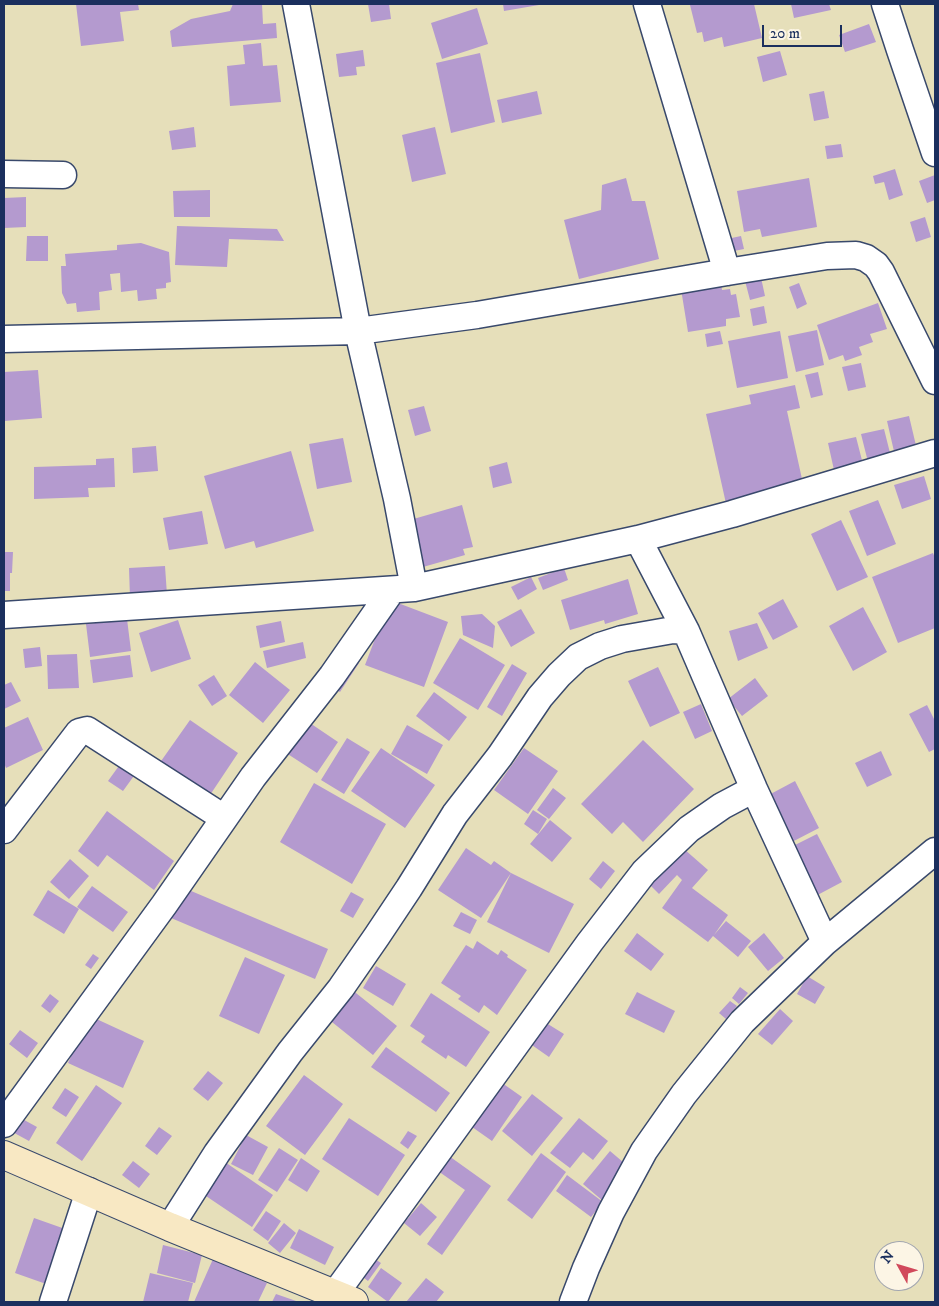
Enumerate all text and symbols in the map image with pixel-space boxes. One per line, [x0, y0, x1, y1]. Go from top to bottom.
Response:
scale bar [764, 15, 844, 47]
text: 20 m [770, 24, 800, 43]
north arrow [874, 1241, 924, 1291]
text: N [878, 1247, 899, 1267]

